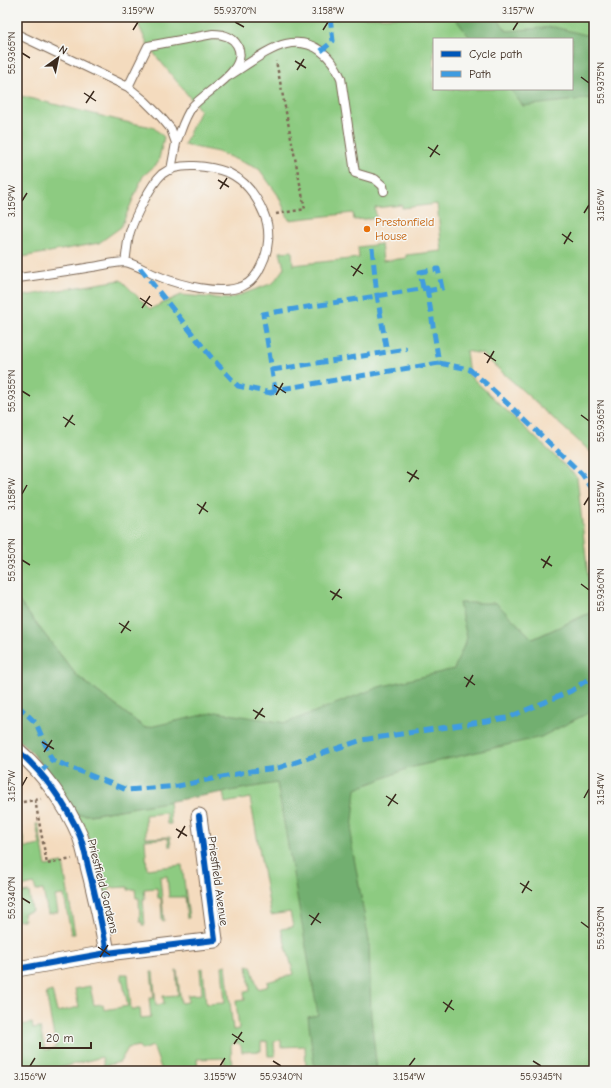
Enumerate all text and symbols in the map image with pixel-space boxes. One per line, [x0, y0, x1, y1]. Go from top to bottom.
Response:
text: 3.159°W [122, 5, 155, 17]
text: 55.9370°N [214, 5, 256, 17]
text: 3.158°W [312, 5, 344, 17]
text: 3.157°W [502, 5, 534, 17]
text: 55.9365°N [6, 32, 18, 74]
north arrow [38, 38, 78, 78]
legend [433, 38, 573, 90]
text: N [57, 43, 70, 57]
text: Cycle path [469, 47, 522, 61]
text: 55.9375°N [595, 62, 607, 104]
text: Path [469, 67, 491, 81]
text: 3.159°W [6, 184, 18, 217]
text: 3.156°W [595, 188, 607, 221]
place label: Prestonfield House [375, 215, 434, 243]
marker: Prestonfield House [362, 224, 372, 234]
text: 55.9355°N [6, 370, 18, 412]
text: 55.9365°N [595, 400, 607, 442]
text: 3.158°W [6, 478, 18, 510]
text: 3.155°W [595, 480, 607, 513]
text: 55.9350°N [6, 538, 18, 582]
text: 55.9360°N [595, 568, 607, 612]
text: 3.157°W [6, 770, 18, 802]
text: 3.154°W [595, 773, 607, 805]
street label: Priestfield Avenue [205, 835, 231, 927]
street label: Priestfield Gardens [84, 837, 122, 935]
text: 55.9340°N [6, 877, 18, 919]
text: 55.9350°N [595, 906, 607, 950]
scale bar [40, 1024, 91, 1050]
text: 20 m [46, 1031, 74, 1045]
text: 3.156°W [14, 1071, 47, 1083]
text: 3.155°W [204, 1071, 237, 1083]
text: 55.9340°N [260, 1071, 302, 1083]
text: 3.154°W [393, 1071, 425, 1083]
text: 55.9345°N [520, 1071, 562, 1083]

